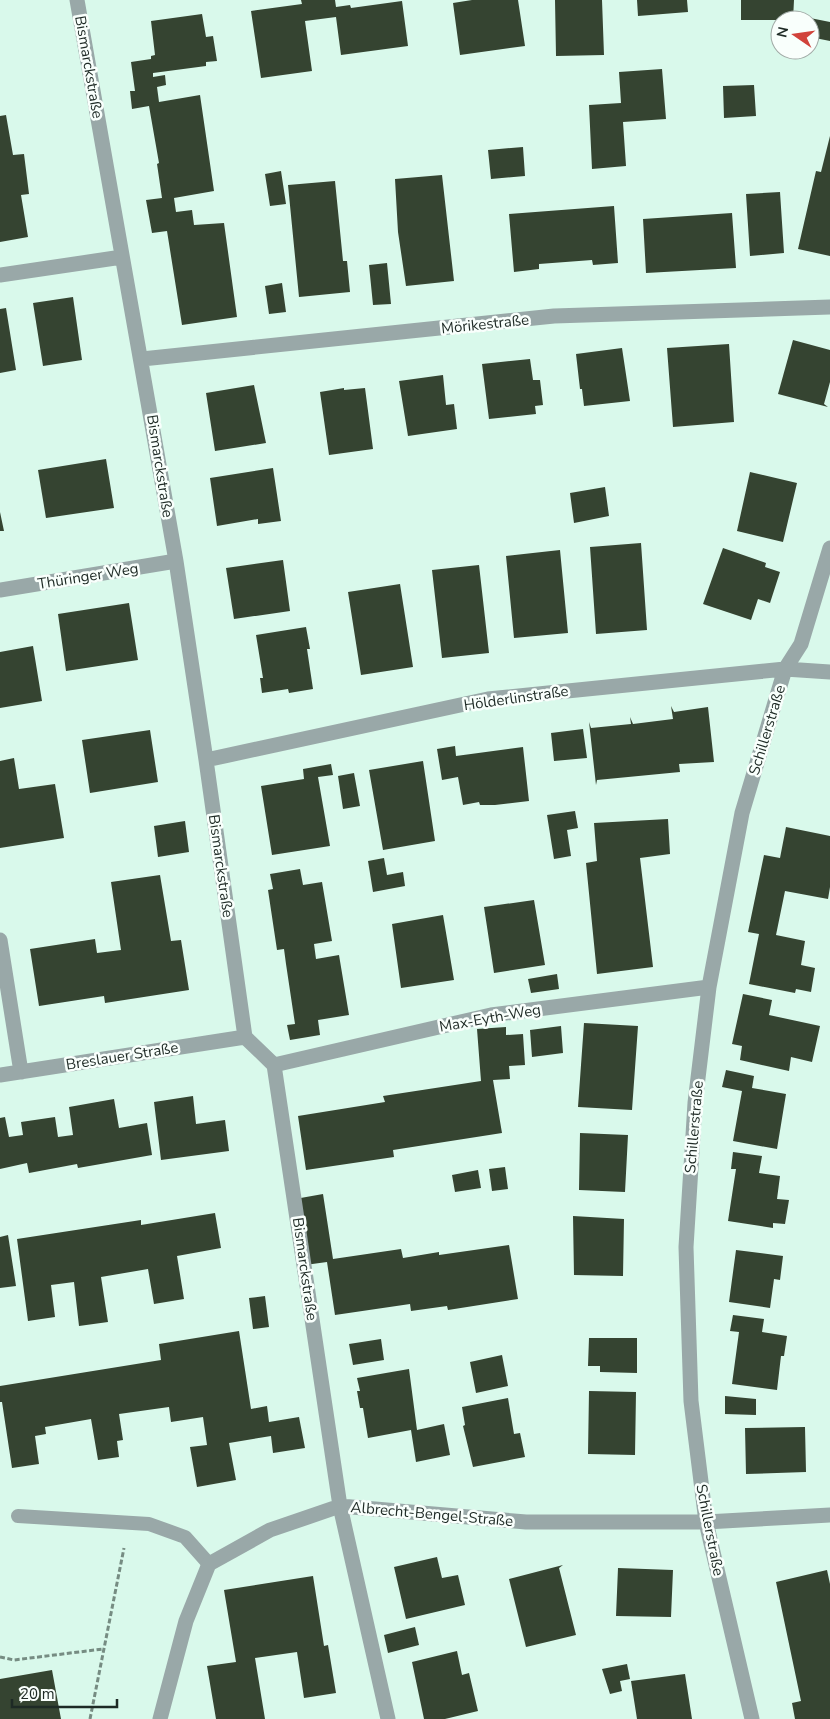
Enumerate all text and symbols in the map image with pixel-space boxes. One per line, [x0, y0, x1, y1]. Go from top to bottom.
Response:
north arrow [770, 10, 820, 60]
street label: Bismarckstraße [70, 14, 108, 120]
text: N [772, 25, 793, 39]
street label: Mörikestraße [440, 309, 530, 339]
street label: Bismarckstraße [142, 413, 178, 519]
street label: Thüringer Weg [36, 558, 140, 594]
street label: Hölderlinstraße [462, 681, 570, 715]
street label: Schillerstraße [744, 683, 790, 777]
street label: Bismarckstraße [204, 813, 238, 919]
street label: Max-Eyth-Weg [438, 999, 542, 1037]
street label: Breslauer Straße [64, 1037, 180, 1075]
street label: Schillerstraße [680, 1080, 708, 1174]
street label: Bismarckstraße [288, 1216, 322, 1322]
street label: Schillerstraße [691, 1482, 729, 1578]
street label: Albrecht-Bengel-Straße [350, 1497, 514, 1531]
scale bar [12, 1676, 118, 1708]
text: 20 m [20, 1684, 55, 1704]

